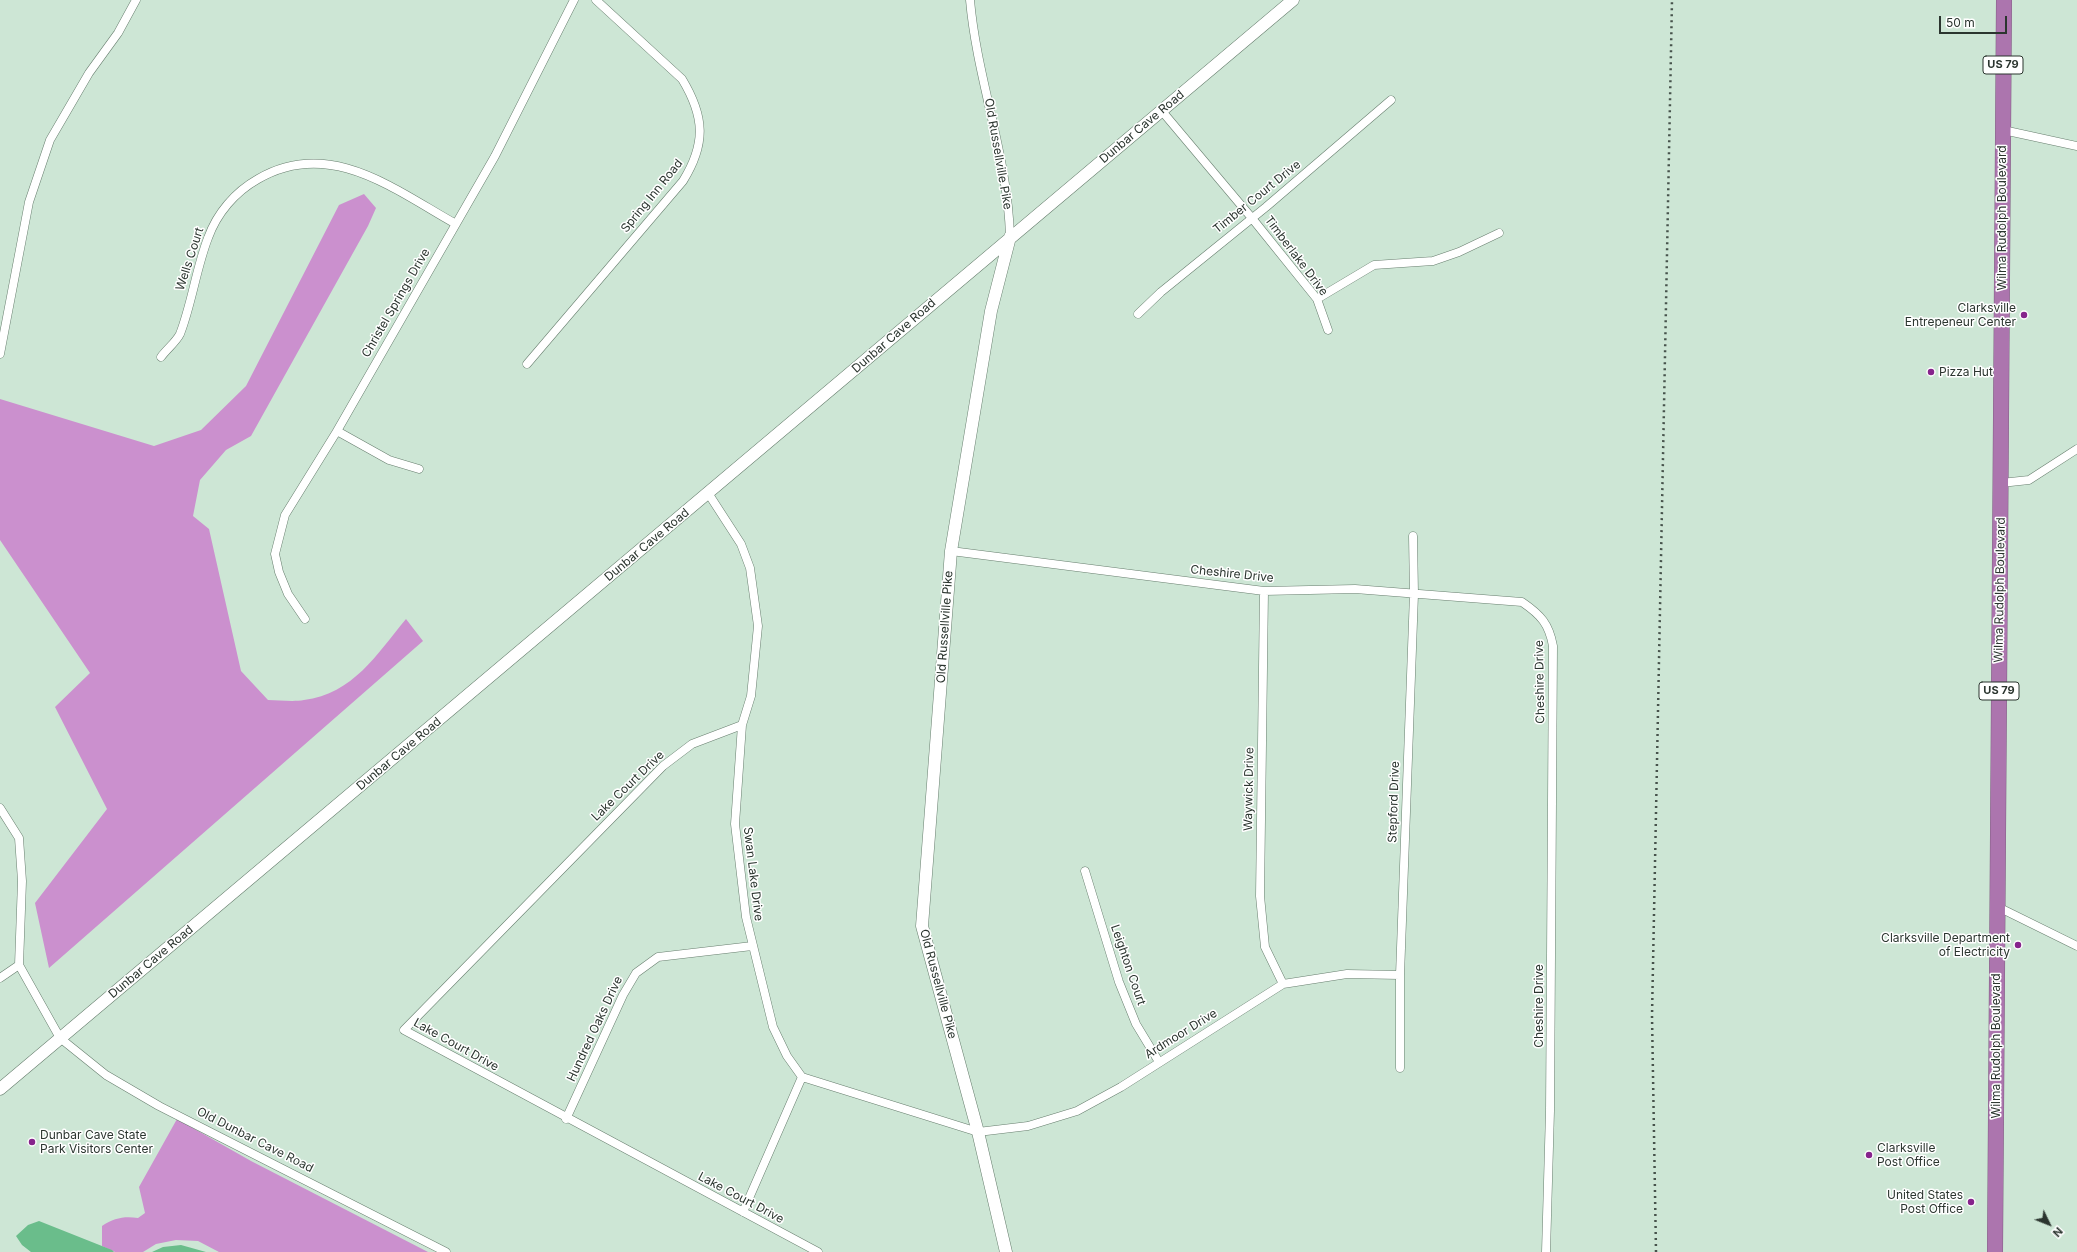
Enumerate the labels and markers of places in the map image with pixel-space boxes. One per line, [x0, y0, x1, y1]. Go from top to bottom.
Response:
place label: Clarksville Entrepeneur Center [1905, 301, 2016, 329]
marker: Clarksville Entrepeneur Center [2019, 310, 2029, 320]
place label: Pizza Hut [1939, 365, 1993, 379]
marker: Pizza Hut [1926, 367, 1936, 377]
place label: Clarksville Department of Electricity [1881, 931, 2010, 959]
marker: Clarksville Department of Electricity [2013, 940, 2023, 950]
place label: Dunbar Cave State Park Visitors Center [40, 1128, 153, 1156]
marker: Dunbar Cave State Park Visitors Center [27, 1137, 37, 1147]
place label: Clarksville Post Office [1877, 1141, 1940, 1169]
marker: Clarksville Post Office [1864, 1150, 1874, 1160]
place label: United States Post Office [1887, 1188, 1963, 1216]
marker: United States Post Office [1966, 1197, 1976, 1207]

